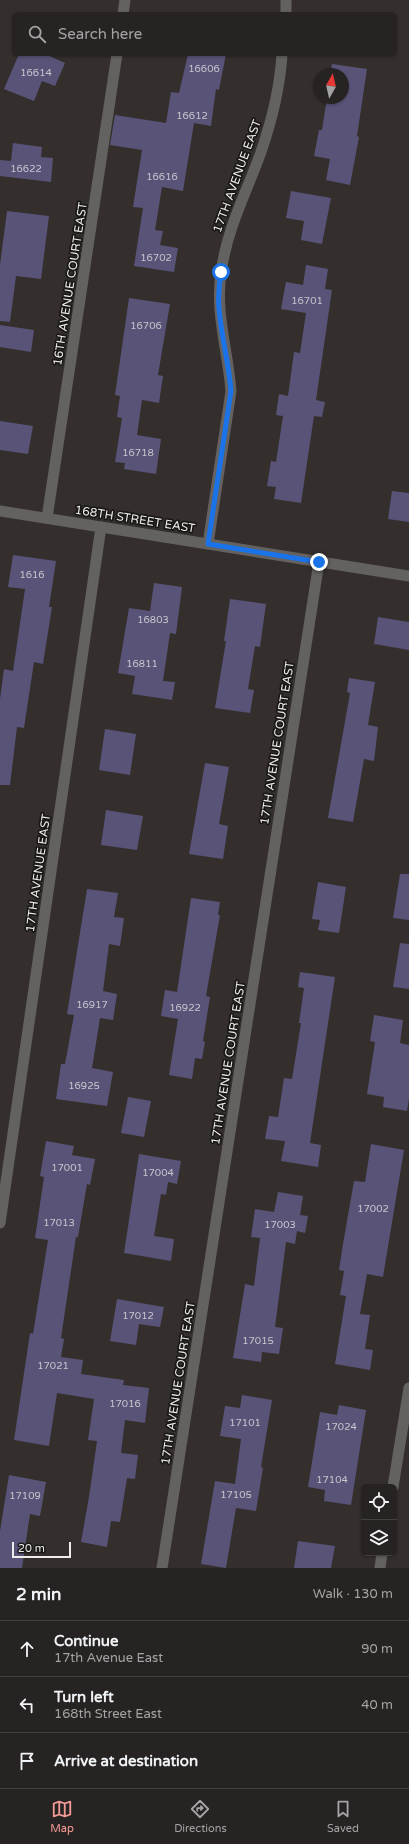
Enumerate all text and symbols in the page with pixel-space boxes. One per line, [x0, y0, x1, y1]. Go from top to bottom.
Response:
search box [12, 12, 397, 56]
icon: search [26, 23, 48, 45]
text: Search here [58, 25, 142, 43]
house number: 16606 [188, 63, 220, 75]
house number: 16614 [20, 67, 52, 79]
north arrow [313, 68, 349, 104]
house number: 16612 [176, 110, 208, 122]
street label: 17TH AVENUE EAST [210, 117, 264, 234]
house number: 16622 [10, 163, 42, 175]
house number: 16616 [146, 171, 178, 183]
street label: 16TH AVENUE COURT EAST [50, 201, 90, 367]
house number: 16702 [140, 252, 172, 264]
route start [212, 263, 230, 281]
house number: 16701 [291, 295, 323, 307]
house number: 16706 [130, 320, 162, 332]
house number: 16718 [122, 447, 154, 459]
street label: 168TH STREET EAST [74, 503, 197, 536]
route end [310, 553, 328, 571]
house number: 1616 [19, 569, 45, 581]
house number: 16803 [137, 614, 169, 626]
house number: 16811 [126, 658, 158, 670]
street label: 17TH AVENUE COURT EAST [257, 660, 297, 826]
street label: 17TH AVENUE EAST [23, 812, 53, 933]
street label: 17TH AVENUE COURT EAST [208, 980, 248, 1146]
house number: 16917 [76, 999, 108, 1011]
house number: 16922 [169, 1002, 201, 1014]
house number: 16925 [68, 1080, 100, 1092]
house number: 17001 [51, 1162, 83, 1174]
house number: 17004 [142, 1167, 174, 1179]
house number: 17002 [357, 1203, 389, 1215]
house number: 17013 [43, 1217, 75, 1229]
house number: 17003 [264, 1219, 296, 1231]
street label: 17TH AVENUE COURT EAST [158, 1300, 198, 1466]
house number: 17012 [122, 1310, 154, 1322]
house number: 17015 [242, 1335, 274, 1347]
house number: 17021 [37, 1360, 69, 1372]
house number: 17016 [109, 1398, 141, 1410]
house number: 17101 [229, 1417, 261, 1429]
house number: 17024 [325, 1421, 357, 1433]
house number: 17104 [316, 1474, 348, 1486]
map controls [361, 1484, 397, 1556]
button: locate [361, 1484, 397, 1520]
house number: 17105 [220, 1489, 252, 1501]
house number: 17109 [9, 1490, 41, 1502]
button: layers [361, 1520, 397, 1556]
scale bar [12, 1540, 71, 1559]
text: 20 m [18, 1542, 45, 1555]
text: 2 min [16, 1584, 61, 1605]
text: Walk · 130 m [313, 1586, 393, 1602]
text: Continue [54, 1632, 118, 1650]
icon: ahead [16, 1638, 38, 1660]
text: 90 m [361, 1641, 393, 1657]
text: 17th Avenue East [54, 1650, 163, 1666]
text: Turn left [54, 1688, 114, 1706]
icon: left [16, 1694, 38, 1716]
text: 40 m [361, 1697, 393, 1713]
text: 168th Street East [54, 1706, 162, 1722]
icon: arrive [16, 1750, 38, 1772]
text: Arrive at destination [54, 1752, 198, 1770]
tab: Map [50, 1798, 74, 1835]
tab: Directions [174, 1798, 227, 1835]
tab: Saved [327, 1798, 359, 1835]

